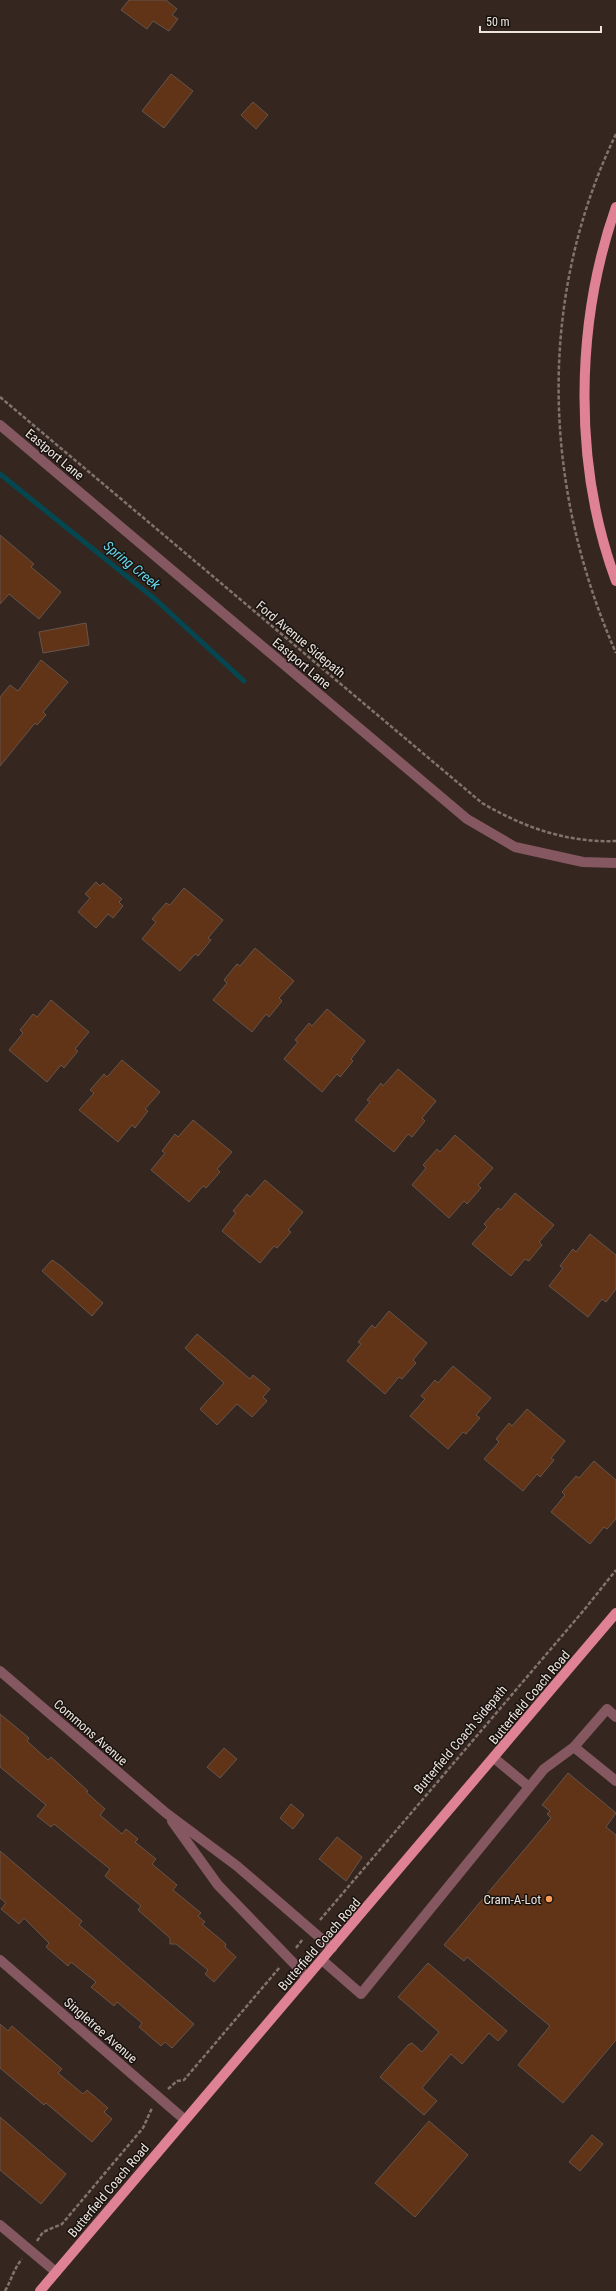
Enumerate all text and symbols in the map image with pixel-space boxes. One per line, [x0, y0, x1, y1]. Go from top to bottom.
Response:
scale bar [480, 8, 601, 34]
text: 50 m [486, 15, 510, 29]
street label: Eastport Lane [23, 426, 87, 483]
water label: Spring Creek [101, 537, 164, 593]
street label: Ford Avenue Sidepath [253, 598, 348, 681]
street label: Eastport Lane [270, 635, 334, 692]
street label: Butterfield Coach Road [486, 1647, 573, 1747]
street label: Butterfield Coach Sidepath [411, 1682, 510, 1796]
street label: Commons Avenue [51, 1696, 131, 1768]
place label: Cram-A-Lot [483, 1892, 541, 1907]
marker: Cram-A-Lot [544, 1894, 554, 1904]
street label: Butterfield Coach Road [275, 1895, 364, 1994]
street label: Singletree Avenue [61, 1995, 140, 2066]
street label: Butterfield Coach Road [65, 2140, 152, 2240]

